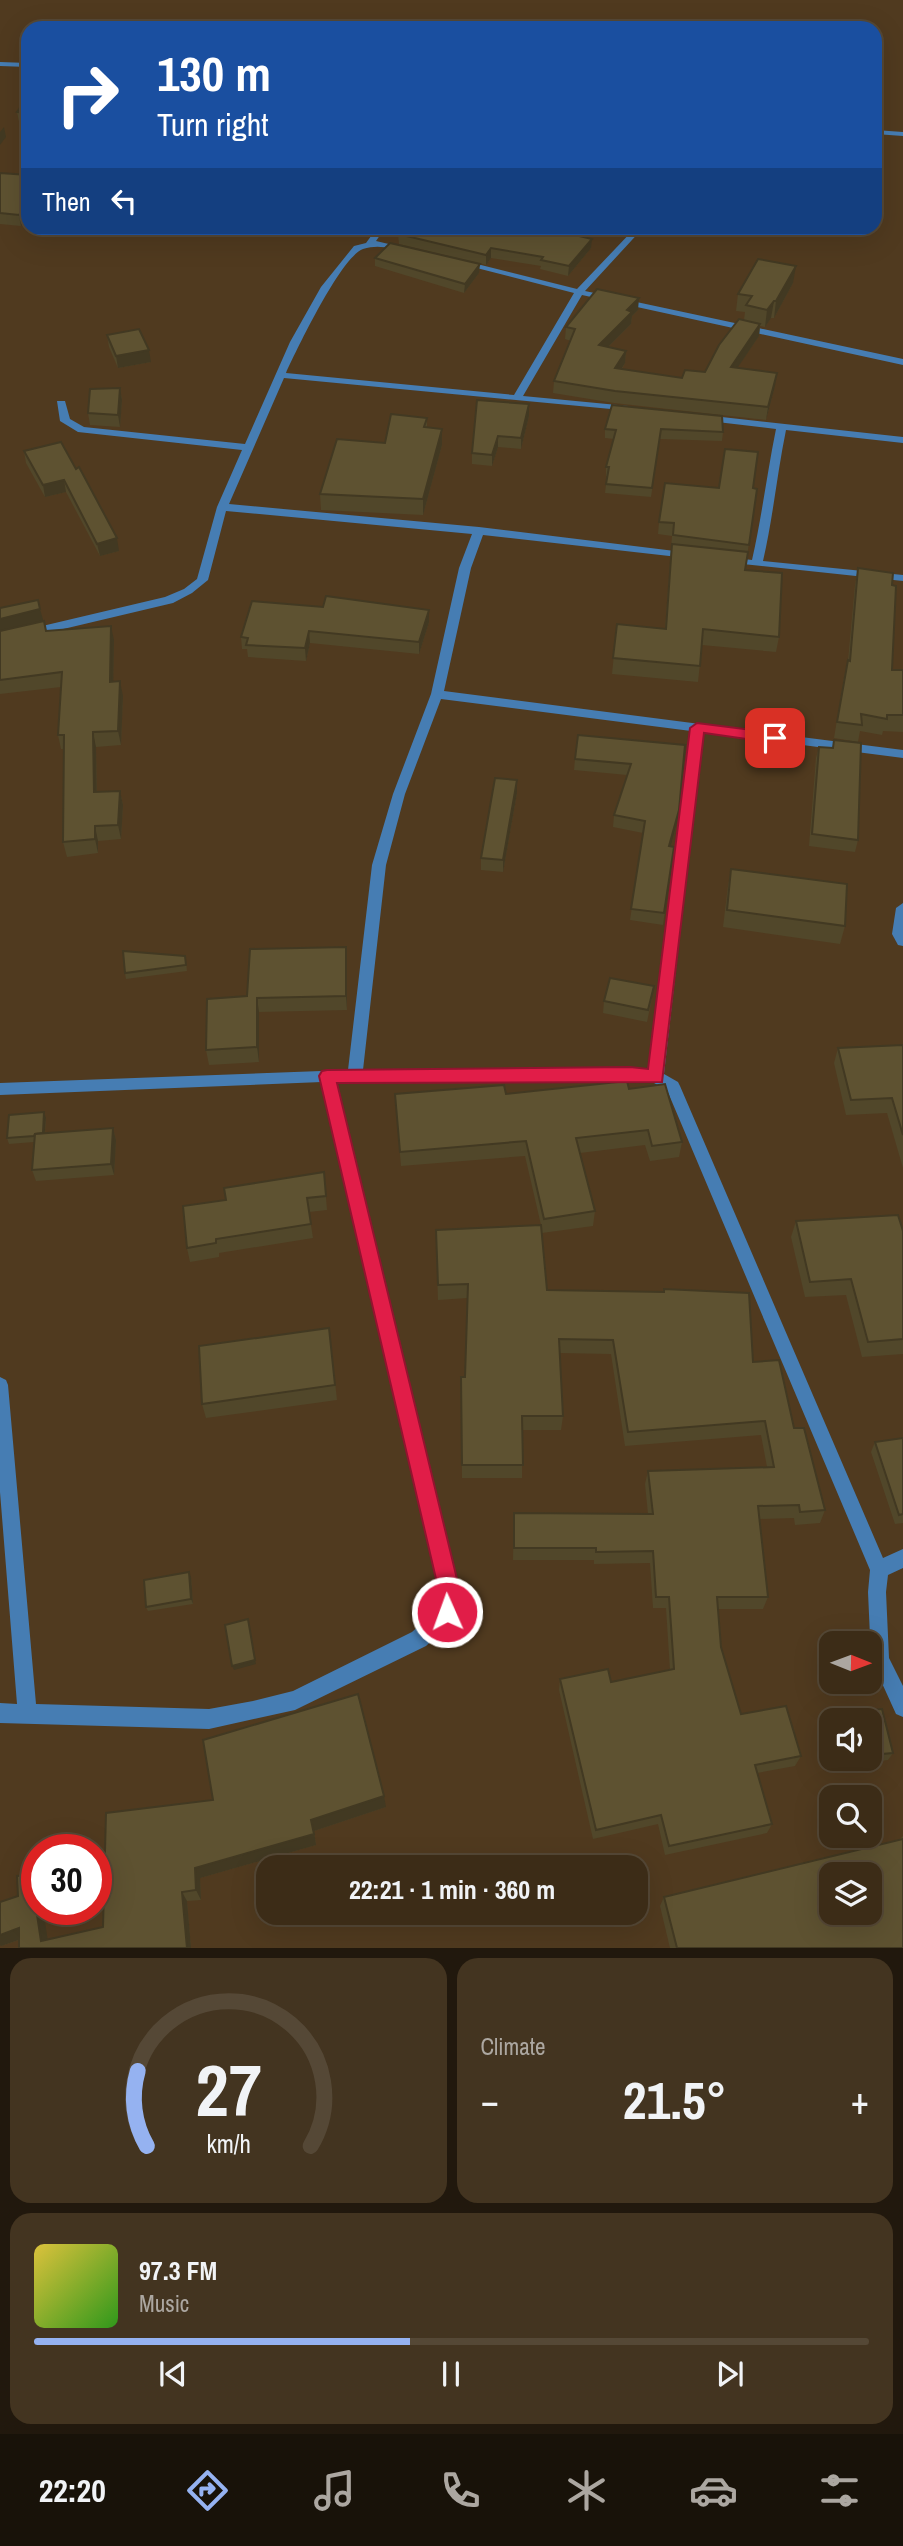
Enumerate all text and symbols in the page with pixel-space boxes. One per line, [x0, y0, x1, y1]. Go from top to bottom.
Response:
text: 130 m [157, 40, 271, 106]
icon: right [42, 49, 133, 140]
text: Turn right [157, 103, 269, 146]
icon: left [105, 182, 143, 220]
text: Then [42, 184, 91, 219]
pin [745, 708, 805, 768]
icon: arrive [756, 719, 794, 757]
position arrow [410, 1575, 484, 1649]
north arrow [819, 1631, 882, 1694]
map controls [819, 1631, 882, 1925]
button: sound [819, 1708, 882, 1771]
button: search [819, 1785, 882, 1848]
speed limit sign: 30 [21, 1834, 112, 1925]
button: layers [819, 1862, 882, 1925]
text: 22:21 · 1 min · 360 m [349, 1872, 555, 1907]
text: Climate [481, 2031, 545, 2062]
text: 27 [195, 2042, 261, 2140]
text: 21.5° [623, 2065, 727, 2135]
text: − [481, 2075, 499, 2126]
text: + [851, 2075, 869, 2126]
text: km/h [206, 2127, 250, 2161]
text: 97.3 FM [139, 2253, 217, 2288]
text: Music [139, 2288, 189, 2319]
icon: previous [154, 2355, 192, 2393]
icon: pause [432, 2355, 470, 2393]
icon: next [711, 2355, 749, 2393]
icon: directions [183, 2466, 232, 2515]
icon: music [310, 2466, 359, 2515]
icon: phone [436, 2466, 485, 2515]
icon: climate [562, 2466, 611, 2515]
icon: car [689, 2466, 738, 2515]
icon: filters [815, 2466, 864, 2515]
text: 22:20 [39, 2469, 106, 2512]

